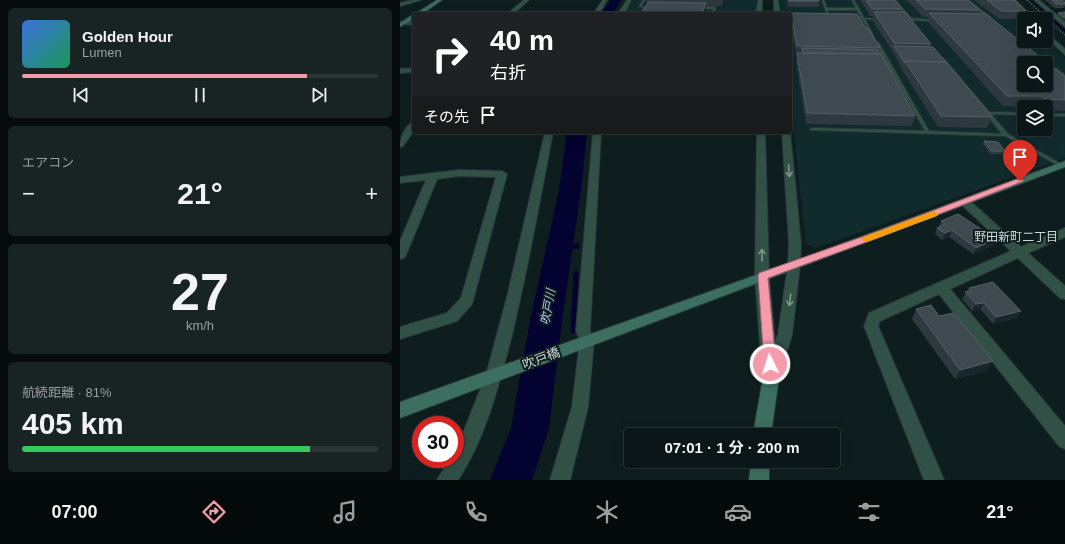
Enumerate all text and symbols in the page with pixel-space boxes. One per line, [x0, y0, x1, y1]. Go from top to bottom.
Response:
map controls [1017, 12, 1053, 136]
button: sound [1017, 12, 1053, 48]
text: 40 m [490, 25, 554, 56]
text: Golden Hour [82, 28, 173, 45]
icon: right [424, 28, 476, 80]
text: Lumen [82, 45, 122, 60]
button: search [1017, 56, 1053, 92]
text: 右折 [490, 63, 526, 83]
icon: previous [70, 84, 92, 106]
icon: pause [189, 84, 211, 106]
icon: next [308, 84, 330, 106]
button: layers [1017, 100, 1053, 136]
icon: arrive [477, 104, 499, 126]
text: その先 [424, 108, 469, 125]
pin [1003, 140, 1037, 181]
icon: arrive [1009, 146, 1031, 168]
text: エアコン [22, 155, 74, 170]
one-way arrow [785, 164, 793, 177]
text: 21° [177, 177, 223, 210]
text: − [22, 181, 35, 206]
text: + [365, 181, 378, 206]
district label: 野田新町二丁目 [974, 230, 1058, 244]
one-way arrow [758, 249, 766, 262]
text: 27 [171, 263, 229, 321]
water label: 吹戸川 [538, 286, 558, 326]
one-way arrow [786, 293, 794, 306]
text: km/h [186, 318, 214, 333]
position arrow [749, 343, 791, 385]
street label: 吹戸橋 [520, 344, 562, 372]
text: 航続距離 · 81% [22, 385, 112, 400]
text: 405 km [22, 407, 124, 440]
speed limit sign: 30 [412, 416, 464, 468]
text: 07:01 · 1 分 · 200 m [664, 439, 800, 456]
icon: directions [200, 498, 228, 526]
icon: music [331, 498, 359, 526]
icon: phone [462, 498, 490, 526]
icon: climate [593, 498, 621, 526]
icon: car [724, 498, 752, 526]
icon: filters [855, 498, 883, 526]
text: 07:00 [51, 502, 98, 522]
text: 21° [986, 502, 1013, 522]

